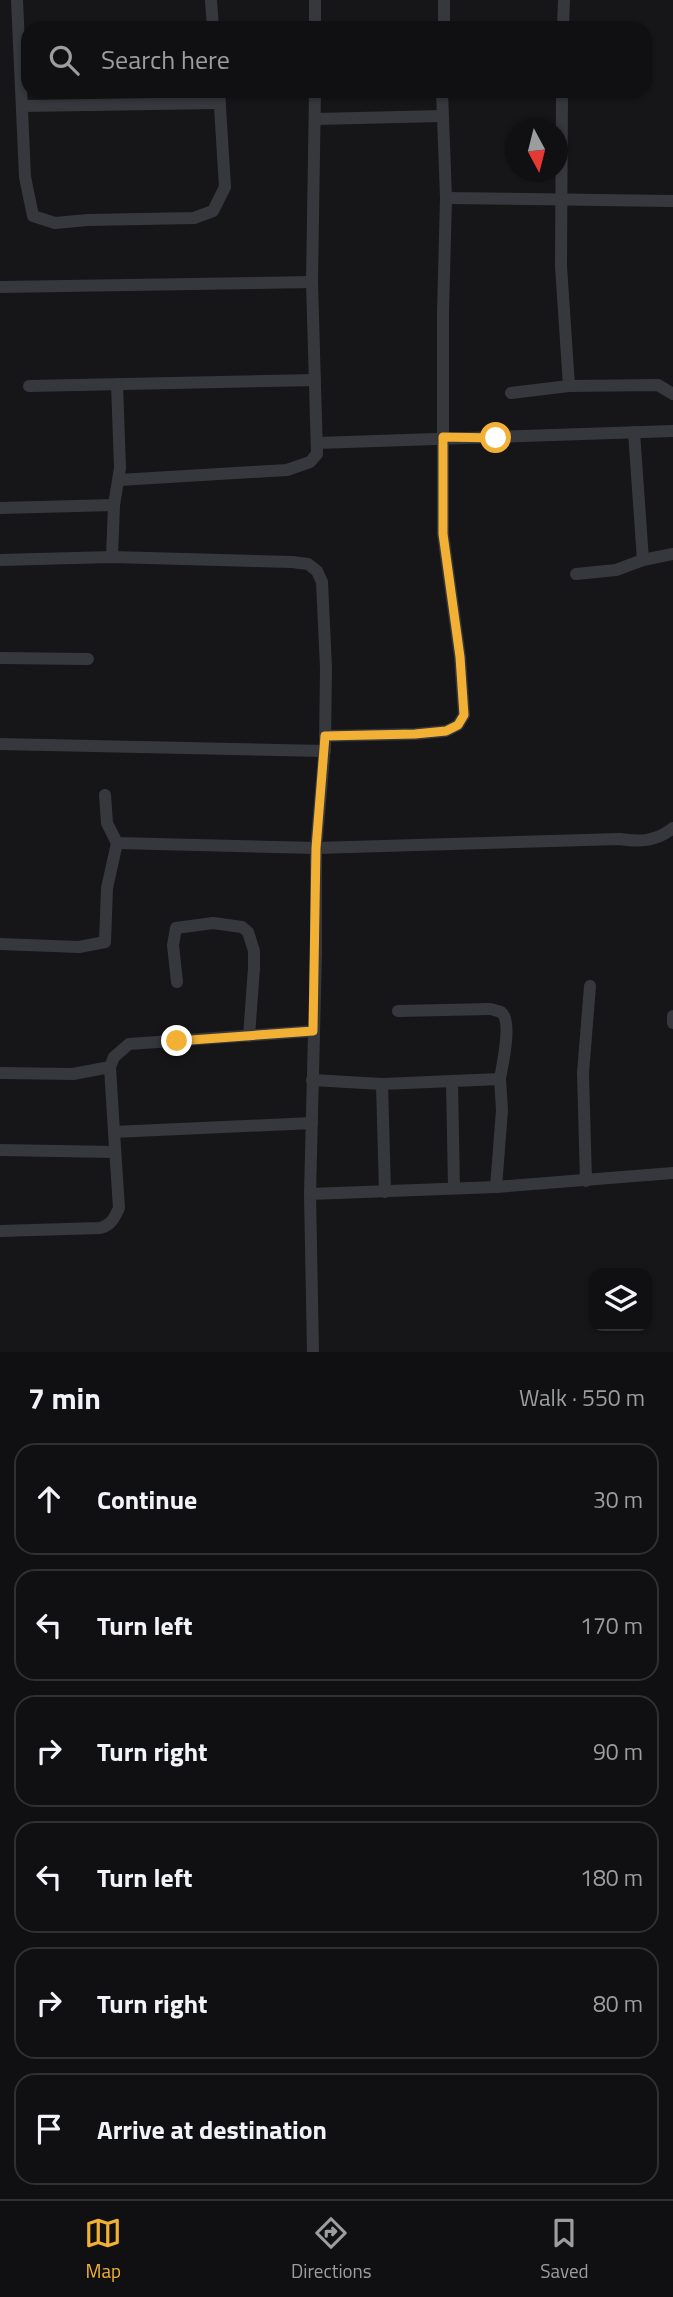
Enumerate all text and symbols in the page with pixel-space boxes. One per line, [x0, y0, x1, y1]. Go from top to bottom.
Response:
search box [21, 21, 652, 98]
text: Search here [101, 40, 230, 79]
icon: search [45, 41, 83, 79]
north arrow [505, 119, 568, 182]
route start [480, 422, 511, 453]
route end [161, 1025, 192, 1056]
map controls [589, 1268, 652, 1331]
button: layers [589, 1268, 652, 1331]
text: 7 min [28, 1375, 101, 1421]
text: Walk · 550 m [519, 1380, 645, 1415]
icon: ahead [30, 1480, 68, 1518]
text: Continue [97, 1480, 197, 1519]
text: 30 m [593, 1482, 643, 1517]
icon: left [30, 1606, 68, 1644]
text: Turn left [97, 1606, 192, 1645]
text: 170 m [580, 1608, 643, 1643]
icon: right [30, 1732, 68, 1770]
text: Turn right [97, 1732, 208, 1771]
text: 90 m [593, 1734, 643, 1769]
icon: left [30, 1858, 68, 1896]
text: Turn left [97, 1858, 192, 1897]
text: 180 m [580, 1860, 643, 1895]
icon: right [30, 1984, 68, 2022]
text: Turn right [97, 1984, 208, 2023]
text: 80 m [593, 1986, 643, 2021]
icon: arrive [30, 2110, 68, 2148]
text: Arrive at destination [97, 2110, 327, 2149]
tab: Map [84, 2214, 122, 2285]
tab: Directions [291, 2214, 372, 2285]
tab: Saved [540, 2214, 589, 2285]

